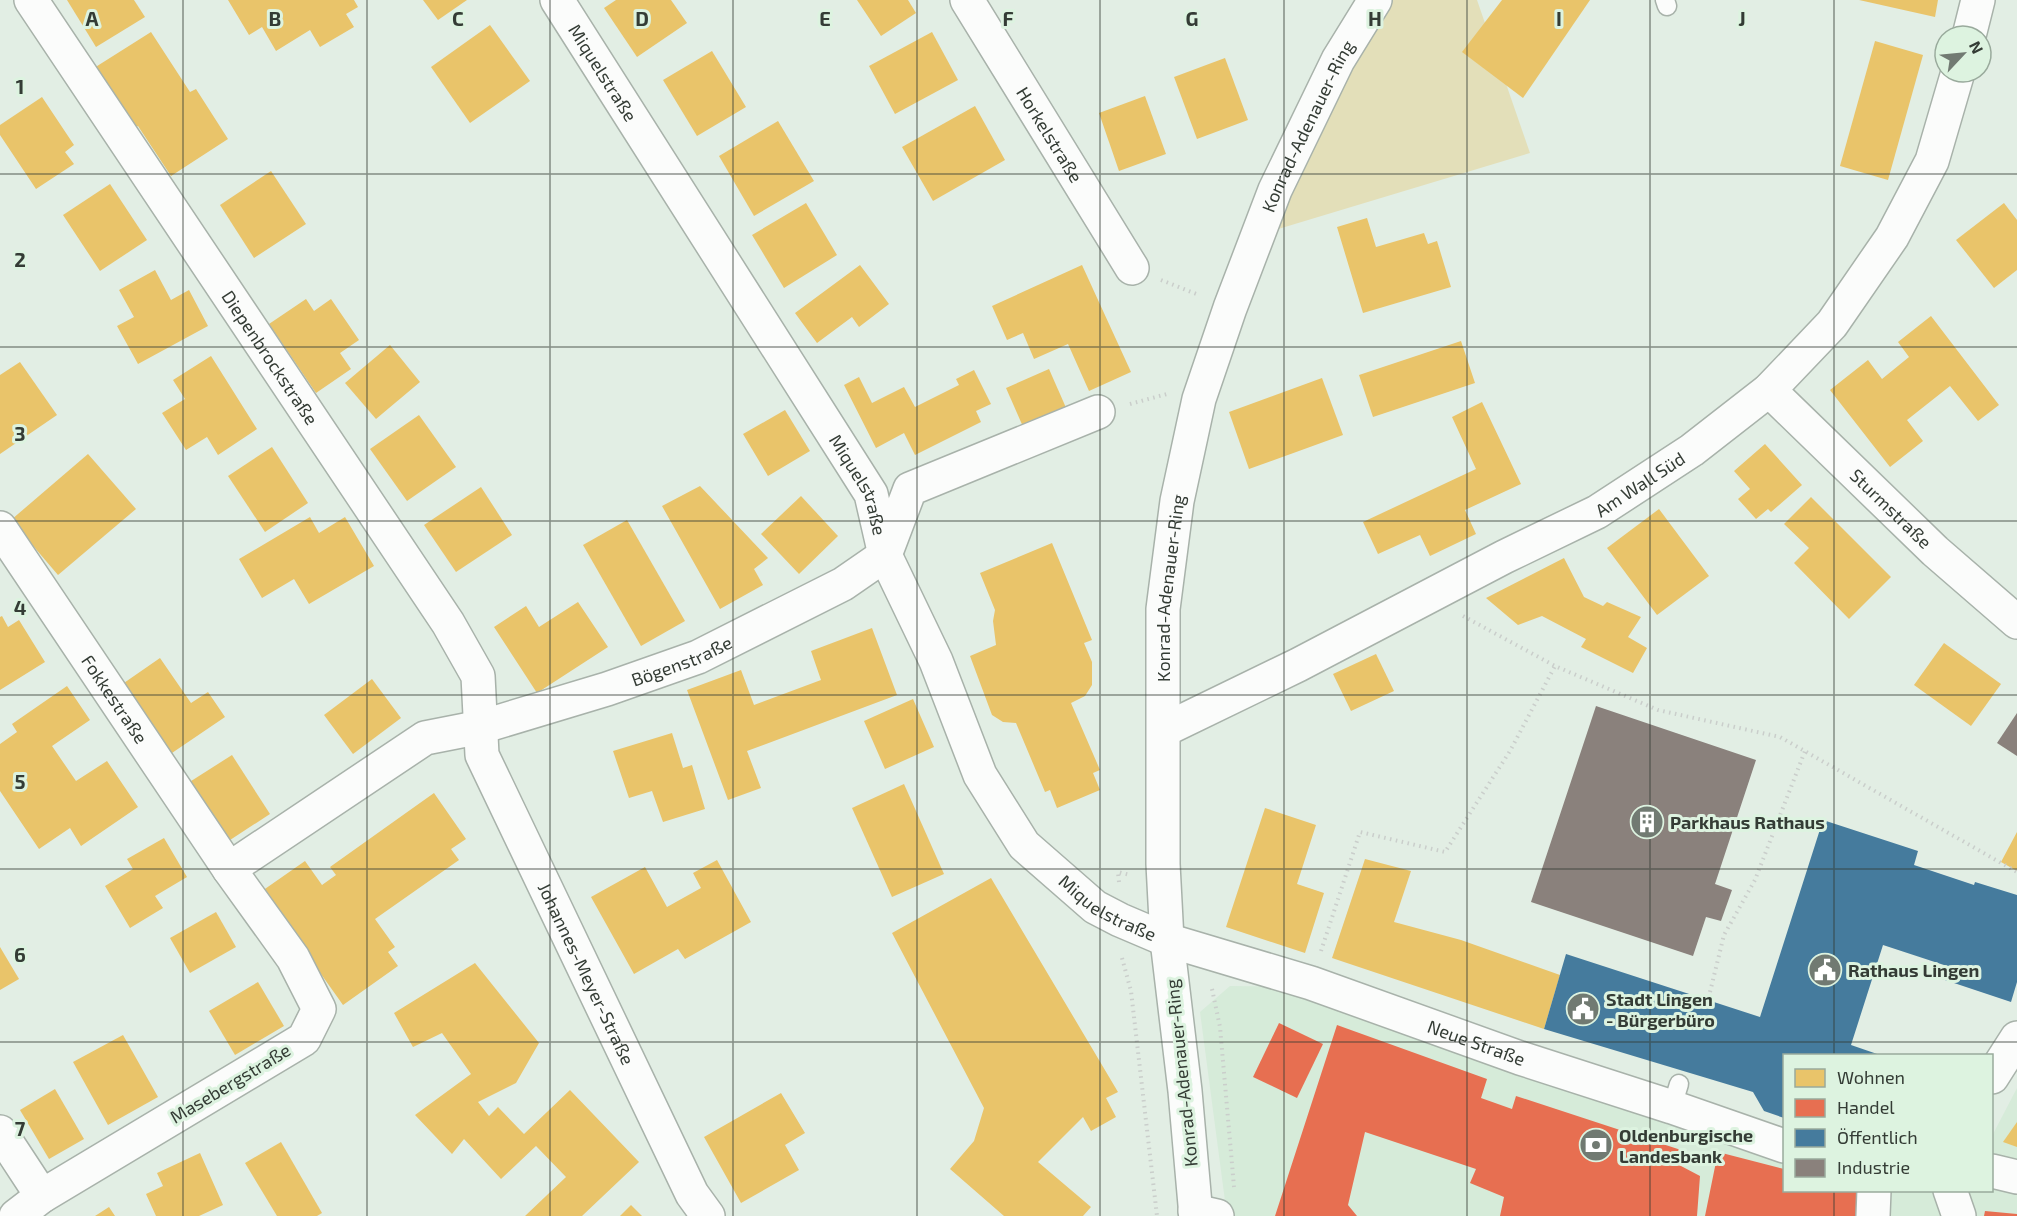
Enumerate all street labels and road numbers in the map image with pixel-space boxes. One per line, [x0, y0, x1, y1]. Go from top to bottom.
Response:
street label: Miquelstraße [564, 20, 642, 125]
street label: Konrad-Adenauer-Ring [1257, 36, 1359, 215]
street label: Horkelstraße [1012, 83, 1088, 186]
street label: Diepenbrockstraße [217, 286, 323, 429]
street label: Miquelstraße [825, 430, 891, 537]
street label: Am Wall Süd [1591, 447, 1689, 521]
street label: Sturmstraße [1846, 464, 1936, 553]
street label: Konrad-Adenauer-Ring [1152, 492, 1189, 682]
street label: Bögenstraße [628, 631, 735, 691]
street label: Fokkestraße [77, 650, 153, 748]
street label: Miquelstraße [1055, 870, 1160, 945]
street label: Johannes-Meyer-Straße [534, 879, 639, 1068]
street label: Konrad-Adenauer-Ring [1160, 978, 1202, 1168]
street label: Neue Straße [1425, 1015, 1528, 1070]
street label: Masebergstraße [166, 1038, 294, 1128]

